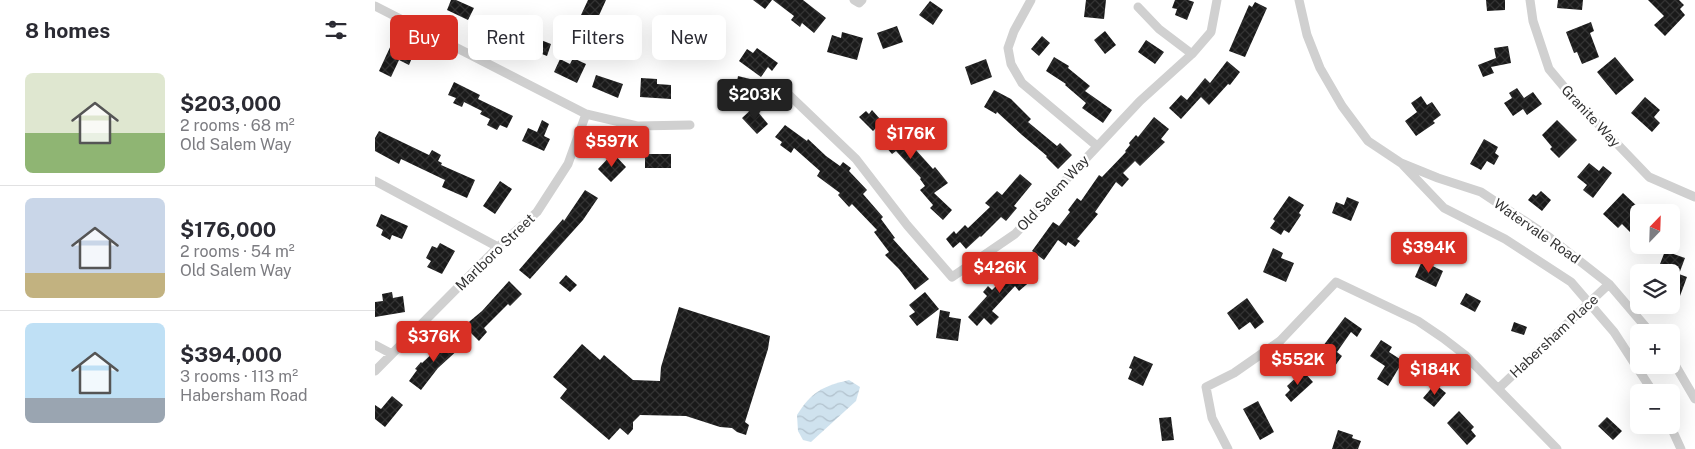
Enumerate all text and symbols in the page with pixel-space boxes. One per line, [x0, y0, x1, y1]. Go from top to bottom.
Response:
chip: Buy [390, 15, 458, 60]
chip: Rent [468, 15, 543, 60]
chip: Filters [553, 15, 642, 60]
chip: New [652, 15, 726, 60]
icon: filters [322, 16, 350, 44]
text: 8 homes [25, 18, 110, 43]
pin: $203K [720, 78, 790, 121]
street label: Granite Way [1558, 82, 1624, 151]
text: $203K [728, 85, 782, 104]
text: $203,000 [180, 91, 281, 116]
icon: home [65, 93, 125, 153]
text: 2 rooms · 68 m² [180, 116, 295, 135]
pin: $176K [876, 118, 946, 160]
text: $176K [886, 124, 936, 143]
pin: $597K [577, 126, 647, 168]
text: $597K [585, 132, 639, 151]
text: Old Salem Way [180, 135, 292, 154]
street label: Old Salem Way [1014, 151, 1092, 234]
street label: Watervale Road [1491, 195, 1583, 267]
north arrow [1630, 204, 1680, 254]
map controls [1630, 204, 1680, 434]
street label: Marlboro Street [452, 210, 538, 294]
text: $176,000 [180, 217, 276, 242]
icon: home [65, 218, 125, 278]
pin: $394K [1394, 232, 1464, 274]
text: $394K [1402, 238, 1456, 257]
text: 2 rooms · 54 m² [180, 242, 295, 261]
pin: $426K [965, 252, 1035, 294]
text: $426K [973, 258, 1027, 277]
text: Old Salem Way [180, 261, 292, 280]
button: layers [1630, 264, 1680, 314]
street label: Habersham Place [1507, 291, 1601, 381]
pin: $376K [399, 320, 469, 363]
button: + [1630, 324, 1680, 374]
text: $376K [407, 327, 461, 346]
text: $394,000 [180, 342, 282, 367]
icon: home [65, 343, 125, 403]
pin: $552K [1263, 344, 1333, 386]
text: $552K [1271, 350, 1325, 369]
pin: $184K [1400, 354, 1470, 396]
text: $184K [1410, 360, 1460, 379]
text: 3 rooms · 113 m² [180, 367, 298, 386]
button: − [1630, 384, 1680, 434]
text: Habersham Road [180, 386, 308, 405]

